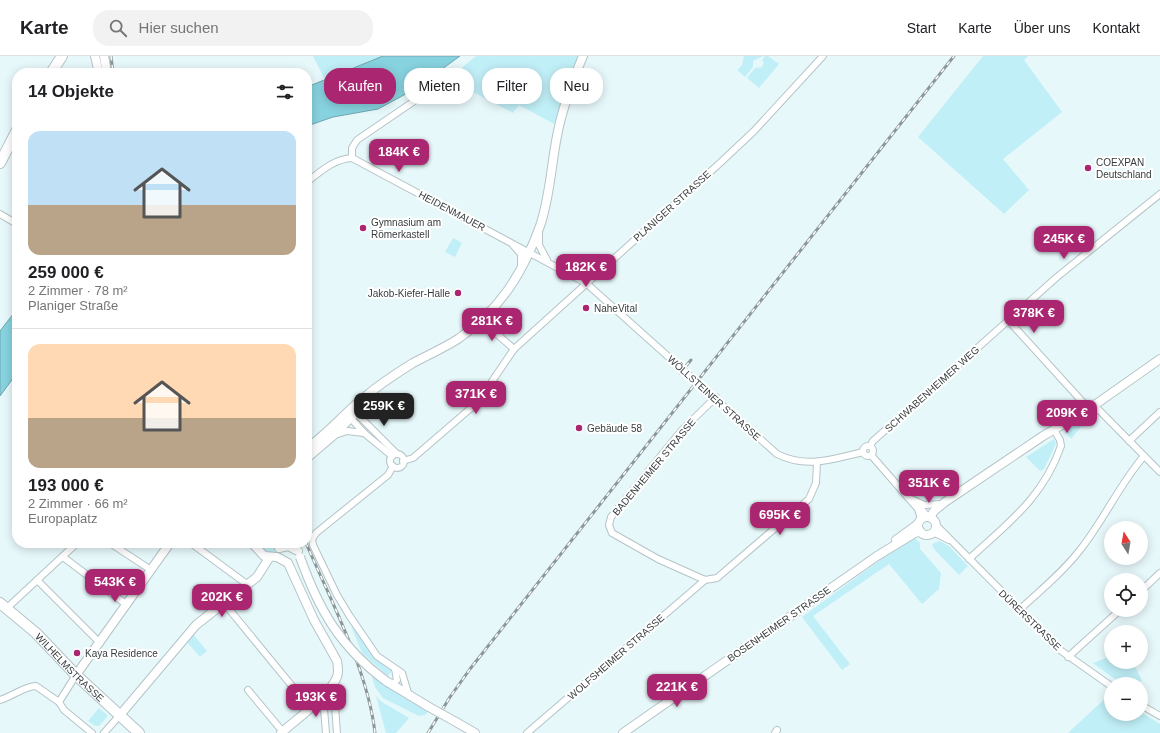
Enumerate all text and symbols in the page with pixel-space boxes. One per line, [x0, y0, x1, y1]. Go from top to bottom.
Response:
search box [93, 10, 373, 46]
text: Karte [20, 17, 69, 38]
icon: search [107, 17, 129, 39]
text: Hier suchen [139, 19, 219, 36]
text: Start [907, 20, 936, 36]
text: Karte [958, 20, 992, 36]
text: Über uns [1014, 20, 1071, 36]
text: Kontakt [1093, 20, 1140, 36]
chip: Kaufen [324, 68, 396, 104]
chip: Mieten [404, 68, 474, 104]
chip: Filter [482, 68, 542, 104]
chip: Neu [550, 68, 603, 104]
icon: filters [274, 81, 296, 103]
text: 14 Objekte [28, 82, 114, 101]
pin: 184K € [366, 139, 432, 173]
text: 184K € [378, 144, 420, 159]
icon: home [126, 157, 198, 229]
place label: COEXPAN Deutschland [1096, 157, 1152, 180]
marker: COEXPAN Deutschland [1083, 163, 1093, 173]
street label: PLANIGER STRASSE [631, 168, 713, 244]
street label: HEIDENMAUER [417, 189, 487, 233]
place label: Gymnasium am Römerkastell [371, 217, 441, 240]
marker: Gymnasium am Römerkastell [358, 223, 368, 233]
pin: 245K € [1031, 226, 1097, 260]
text: 245K € [1043, 231, 1085, 246]
pin: 182K € [553, 254, 619, 288]
text: 182K € [565, 259, 607, 274]
text: 259 000 € [28, 263, 104, 282]
text: 2 Zimmer · 78 m² [28, 283, 128, 298]
place label: Jakob-Kiefer-Halle [368, 288, 450, 299]
marker: Jakob-Kiefer-Halle [453, 288, 463, 298]
text: Planiger Straße [28, 298, 118, 313]
pin: 378K € [1001, 300, 1067, 334]
marker: NaheVital [581, 303, 591, 313]
place label: NaheVital [594, 303, 637, 314]
text: 378K € [1013, 305, 1055, 320]
pin: 281K € [459, 308, 525, 342]
text: 281K € [471, 313, 513, 328]
street label: SCHWABENHEIMER WEG [883, 344, 982, 434]
street label: WÖLLSTEINER STRASSE [665, 353, 763, 443]
icon: home [126, 370, 198, 442]
pin: 371K € [443, 381, 509, 415]
text: 371K € [455, 386, 497, 401]
pin: 259K € [351, 393, 417, 427]
text: 259K € [363, 398, 405, 413]
pin: 209K € [1034, 400, 1100, 434]
text: 209K € [1046, 405, 1088, 420]
street label: BADENHEIMER STRASSE [610, 416, 698, 518]
marker: Gebäude 58 [574, 423, 584, 433]
place label: Gebäude 58 [587, 423, 642, 434]
pin: 351K € [896, 470, 962, 504]
text: 351K € [908, 475, 950, 490]
text: 193 000 € [28, 476, 104, 495]
text: 2 Zimmer · 66 m² [28, 496, 128, 511]
pin: 695K € [747, 502, 813, 536]
text: 695K € [759, 507, 801, 522]
text: Europaplatz [28, 511, 97, 526]
north arrow [1104, 521, 1148, 565]
map controls [1104, 521, 1148, 721]
pin: 543K € [82, 569, 148, 603]
button: locate [1104, 573, 1148, 617]
text: 543K € [94, 574, 136, 589]
pin: 202K € [189, 584, 255, 618]
street label: BOSENHEIMER STRASSE [725, 584, 833, 664]
street label: DÜRERSTRASSE [997, 587, 1064, 653]
text: 202K € [201, 589, 243, 604]
street label: WOLFSHEIMER STRASSE [566, 612, 667, 702]
button: + [1104, 625, 1148, 669]
street label: WILHELMSTRASSE [33, 631, 107, 704]
marker: Kaya Residence [72, 648, 82, 658]
place label: Kaya Residence [85, 648, 158, 659]
pin: 221K € [644, 674, 710, 708]
button: − [1104, 677, 1148, 721]
text: 221K € [656, 679, 698, 694]
pin: 193K € [283, 684, 349, 718]
text: 193K € [295, 689, 337, 704]

